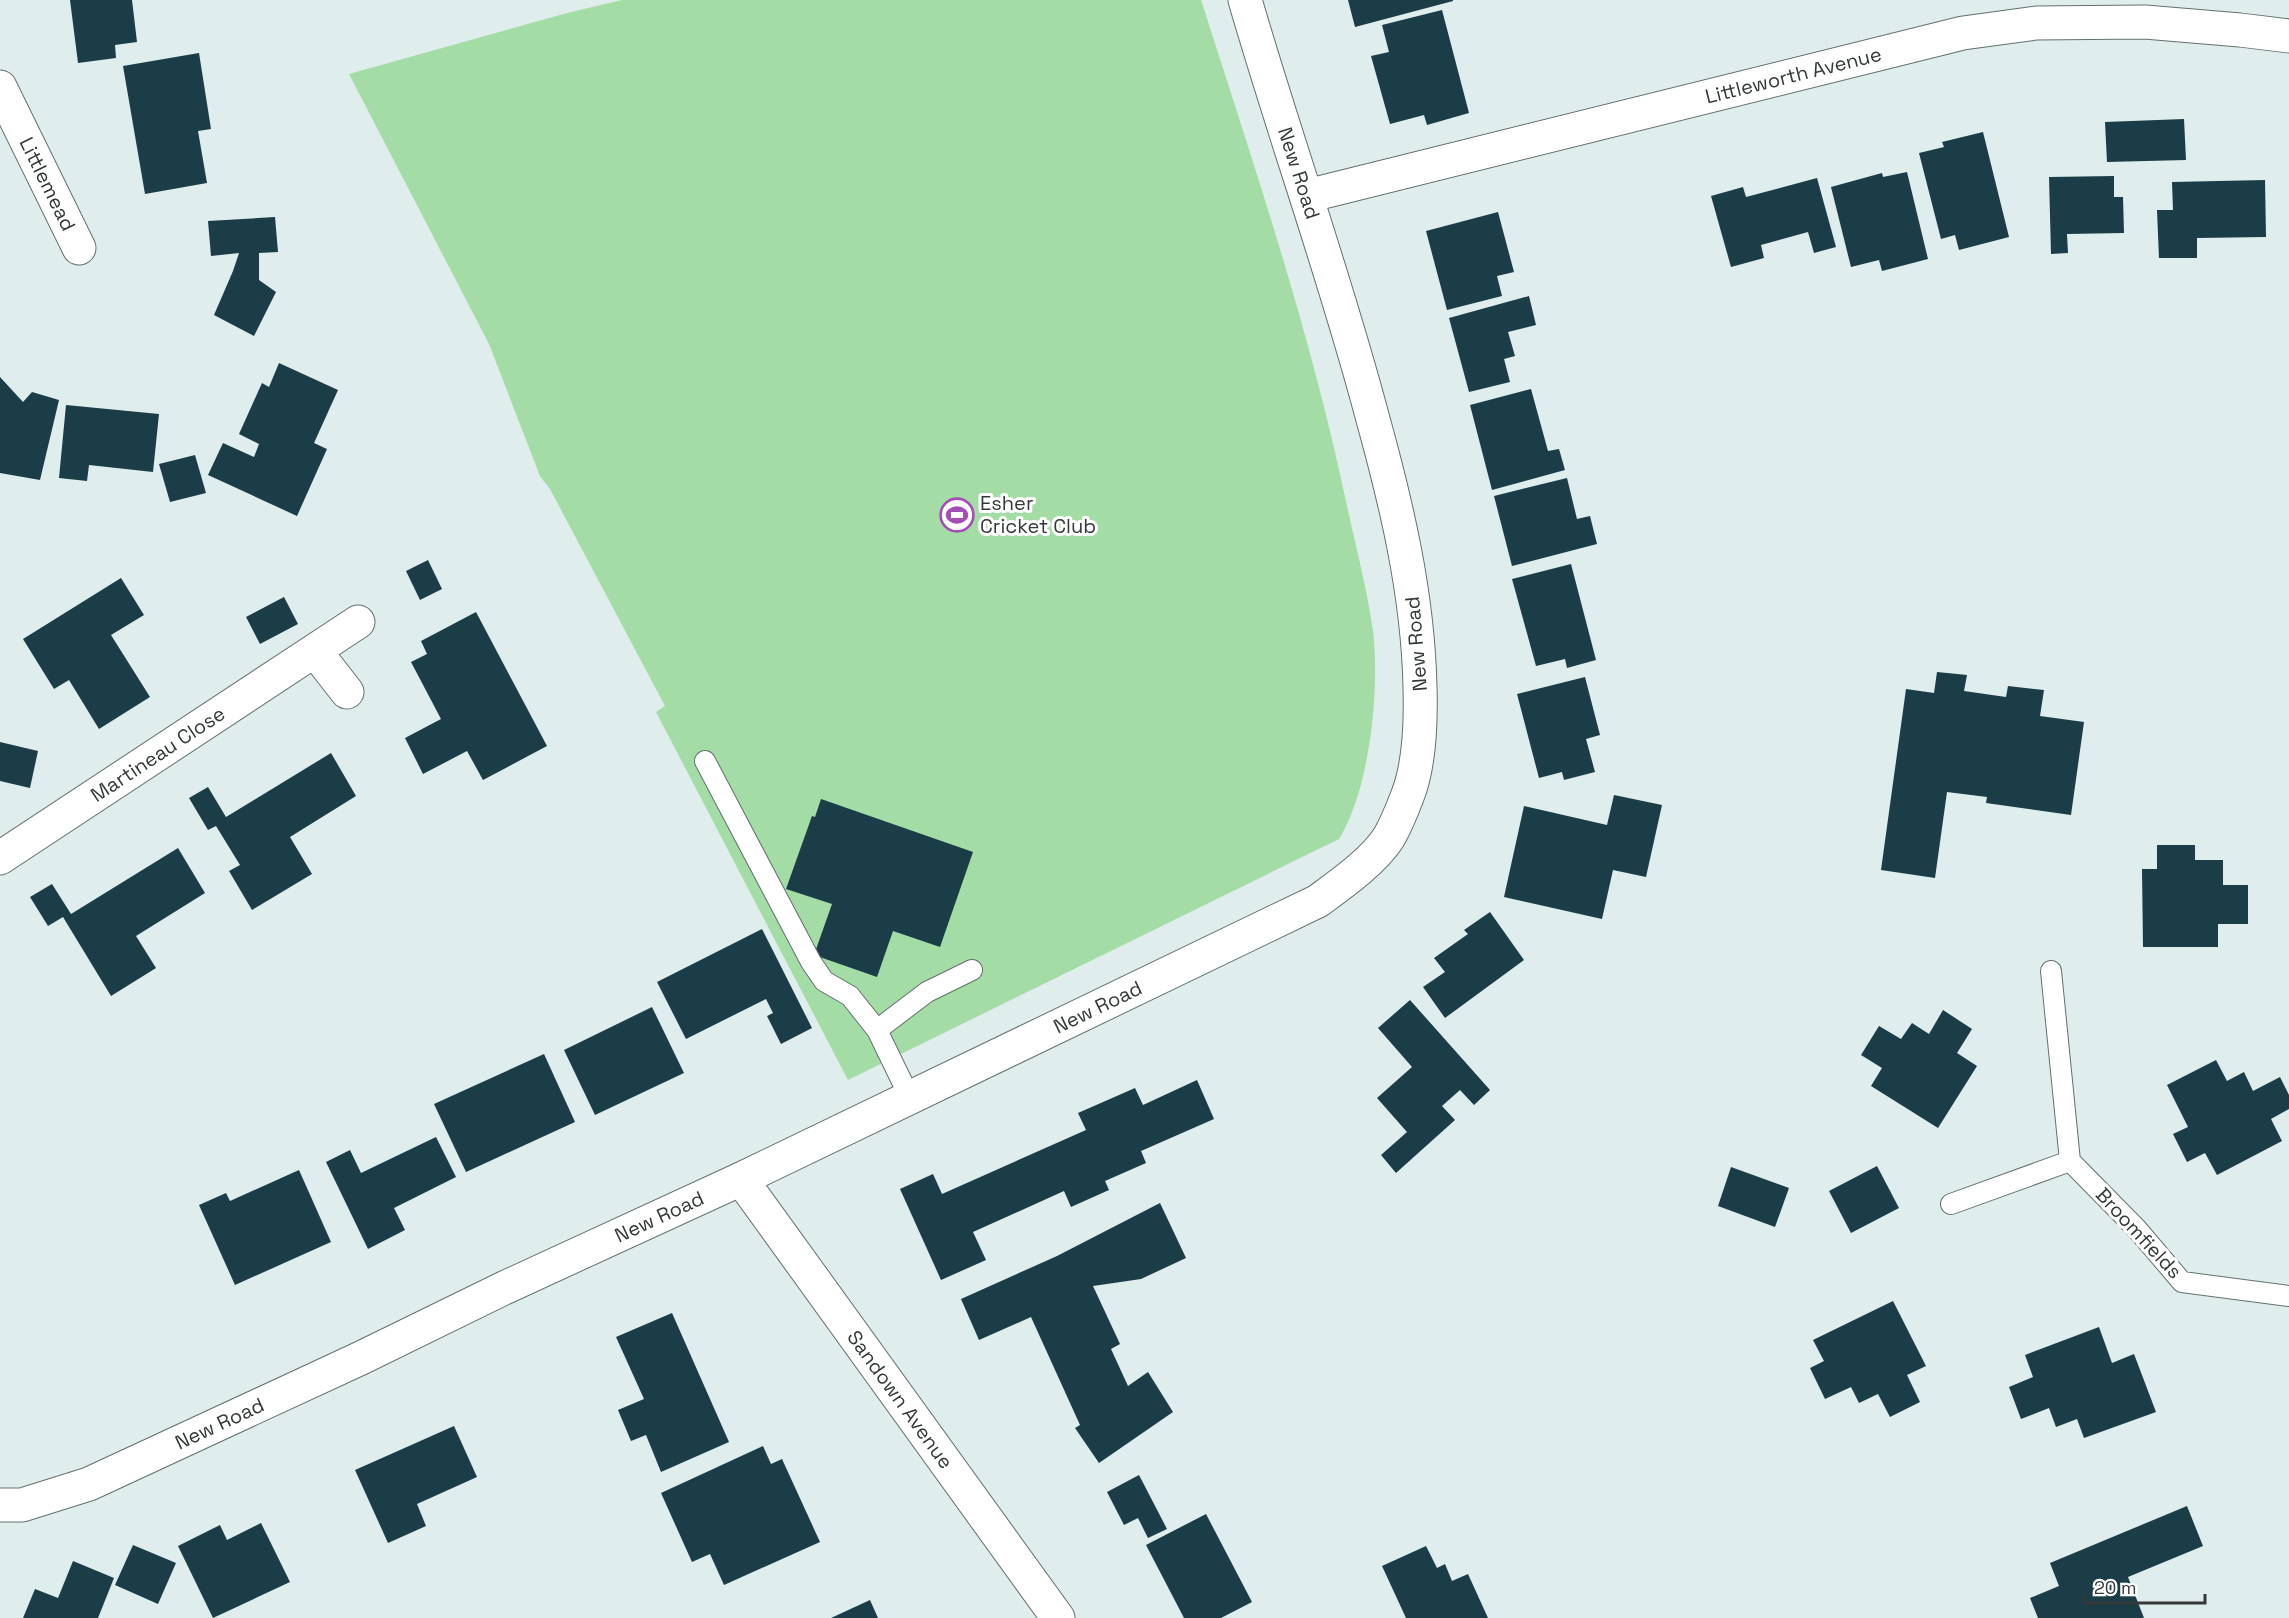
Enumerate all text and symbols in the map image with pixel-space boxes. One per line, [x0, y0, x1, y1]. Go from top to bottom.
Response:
street label: Littleworth Avenue [1702, 41, 1884, 110]
street label: New Road [1272, 124, 1326, 222]
street label: Littlemead [14, 133, 82, 235]
place label: Esher Cricket Club [980, 490, 1096, 539]
sports icon: Esher Cricket Club [939, 497, 975, 533]
street label: New Road [1399, 595, 1433, 693]
street label: Martineau Close [86, 700, 230, 808]
street label: New Road [1049, 975, 1146, 1040]
street label: Broomfields [2090, 1182, 2188, 1284]
street label: New Road [610, 1185, 708, 1248]
street label: Sandown Avenue [841, 1325, 959, 1474]
street label: New Road [171, 1392, 268, 1455]
scale bar [2085, 1567, 2205, 1605]
text: 20 m [2094, 1576, 2137, 1599]

